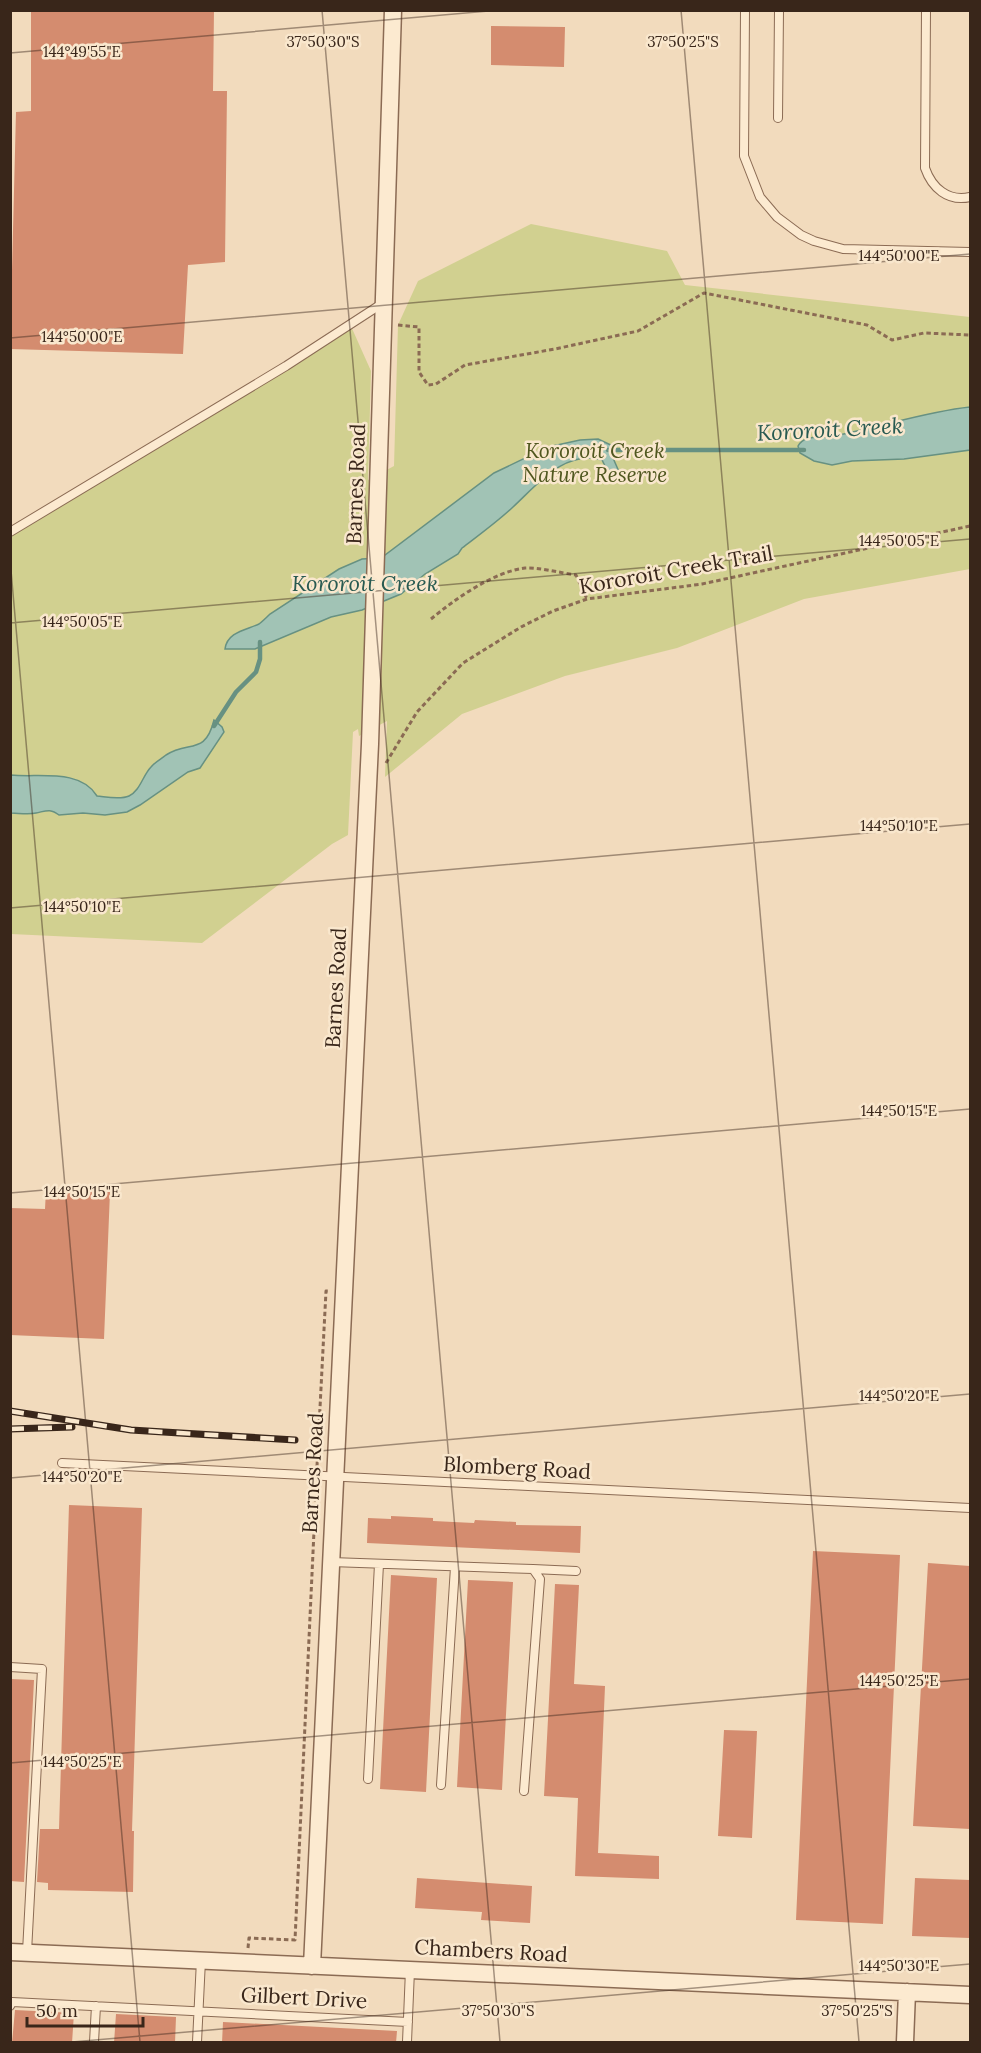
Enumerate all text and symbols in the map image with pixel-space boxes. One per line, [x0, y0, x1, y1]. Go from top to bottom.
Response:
text: 37°50'30"S [287, 32, 359, 51]
text: 37°50'25"S [647, 32, 719, 51]
text: 144°49'55"E [43, 42, 121, 61]
text: 144°50'00"E [858, 246, 940, 265]
text: 144°50'00"E [41, 327, 123, 346]
water label: Kororoit Creek [756, 411, 904, 447]
street label: Barnes Road [340, 423, 371, 545]
park label: Kororoit Creek Nature Reserve [523, 437, 667, 488]
text: 144°50'05"E [859, 531, 939, 550]
street label: Kororoit Creek Trail [577, 539, 775, 600]
water label: Kororoit Creek [292, 569, 438, 597]
text: 144°50'05"E [42, 612, 122, 631]
text: 144°50'10"E [860, 816, 938, 835]
text: 144°50'10"E [43, 897, 121, 916]
street label: Barnes Road [319, 927, 352, 1049]
text: 144°50'15"E [861, 1101, 937, 1120]
text: 144°50'15"E [44, 1182, 120, 1201]
text: 144°50'20"E [859, 1386, 939, 1405]
street label: Barnes Road [296, 1412, 329, 1534]
street label: Blomberg Road [442, 1450, 592, 1485]
text: 144°50'20"E [42, 1467, 122, 1486]
text: 144°50'25"E [860, 1671, 938, 1690]
text: 144°50'25"E [43, 1752, 121, 1771]
street label: Chambers Road [414, 1933, 568, 1968]
text: 144°50'30"E [859, 1956, 939, 1975]
street label: Gilbert Drive [240, 1981, 368, 2014]
scale bar [27, 1990, 142, 2028]
text: 50 m [36, 1999, 78, 2022]
text: 37°50'30"S [462, 2001, 534, 2020]
text: 37°50'25"S [821, 2001, 893, 2020]

